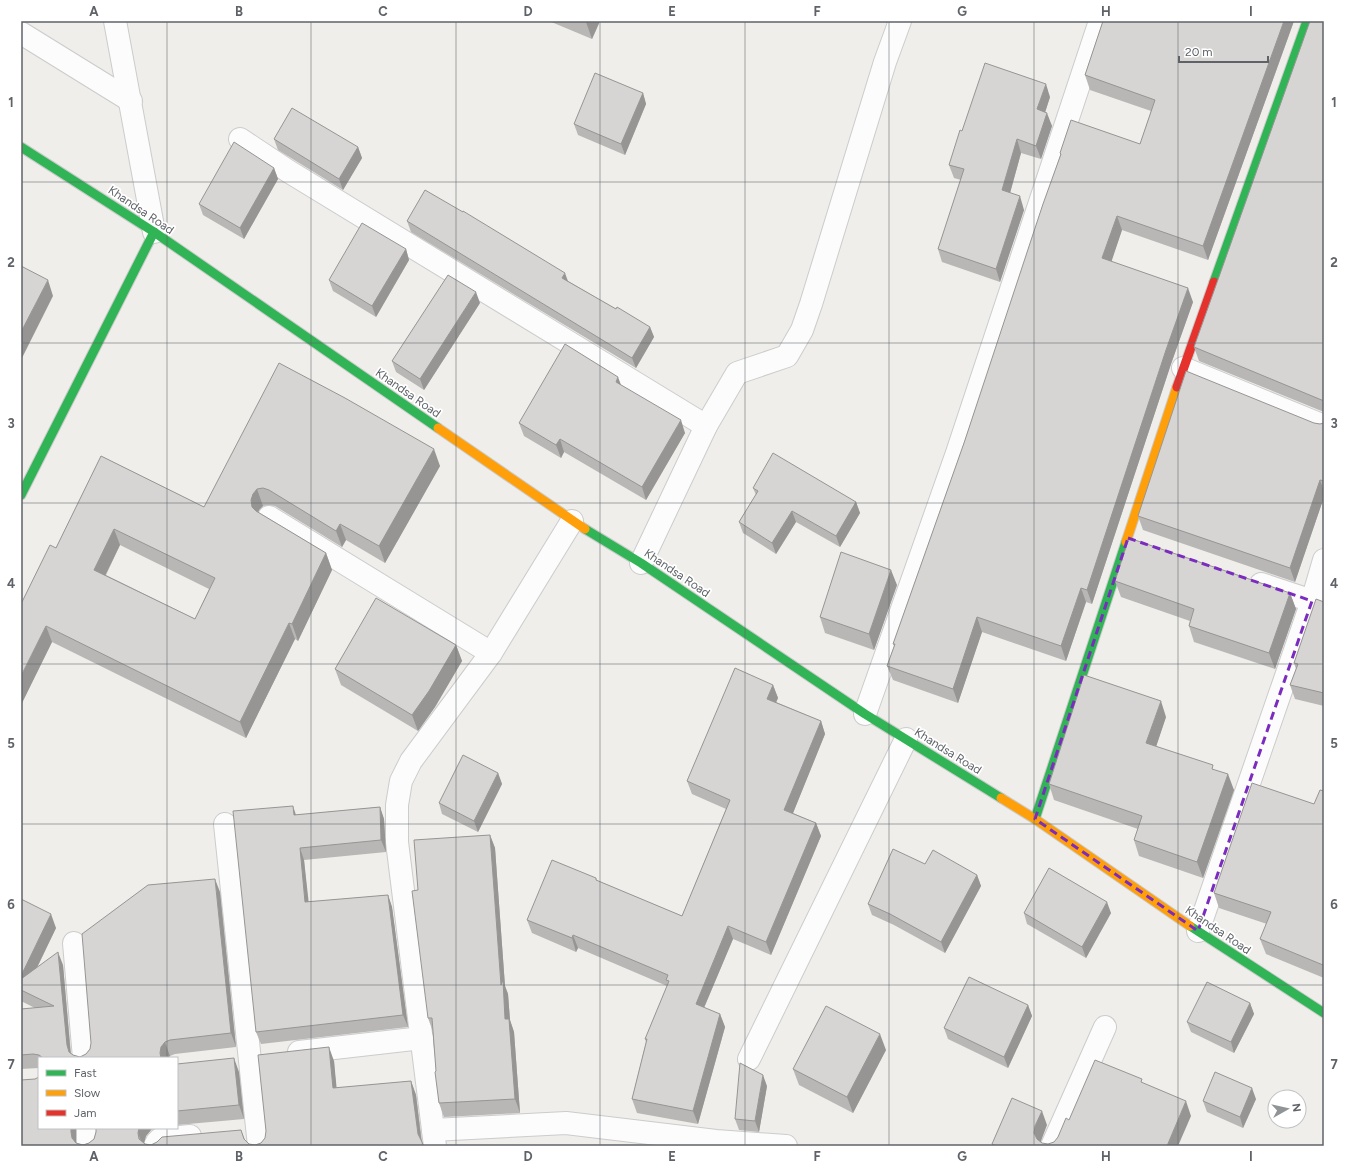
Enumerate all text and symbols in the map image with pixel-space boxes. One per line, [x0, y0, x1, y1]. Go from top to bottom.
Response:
text: A [89, 4, 99, 19]
text: B [235, 4, 243, 19]
text: C [378, 4, 388, 19]
text: D [523, 4, 533, 19]
text: E [668, 4, 676, 19]
text: F [813, 4, 821, 19]
text: G [957, 4, 967, 19]
text: H [1101, 4, 1111, 19]
text: I [1249, 4, 1253, 19]
scale bar [1179, 38, 1268, 64]
text: 20 m [1185, 45, 1213, 59]
text: 1 [8, 95, 14, 110]
text: 1 [1331, 95, 1337, 110]
street label: Khandsa Road [106, 183, 176, 237]
text: 2 [7, 255, 15, 270]
text: 2 [1330, 255, 1338, 270]
street label: Khandsa Road [373, 365, 443, 421]
text: 3 [7, 416, 15, 431]
text: 3 [1330, 416, 1338, 431]
street label: Khandsa Road [642, 546, 712, 600]
text: 4 [7, 576, 15, 591]
text: 4 [1330, 576, 1338, 591]
street label: Khandsa Road [912, 725, 984, 777]
text: 5 [7, 736, 15, 751]
text: 5 [1330, 736, 1338, 751]
text: 6 [7, 897, 15, 912]
text: 6 [1330, 897, 1338, 912]
street label: Khandsa Road [1183, 903, 1253, 957]
text: 7 [7, 1057, 15, 1072]
legend [38, 1057, 178, 1129]
text: 7 [1330, 1057, 1338, 1072]
text: Fast [74, 1066, 97, 1080]
text: Slow [74, 1086, 101, 1100]
north arrow [1267, 1089, 1307, 1129]
text: N [1289, 1103, 1303, 1113]
text: Jam [74, 1106, 97, 1120]
text: A [89, 1149, 99, 1164]
text: B [235, 1149, 243, 1164]
text: C [378, 1149, 388, 1164]
text: D [523, 1149, 533, 1164]
text: E [668, 1149, 676, 1164]
text: F [813, 1149, 821, 1164]
text: G [957, 1149, 967, 1164]
text: H [1101, 1149, 1111, 1164]
text: I [1249, 1149, 1253, 1164]

